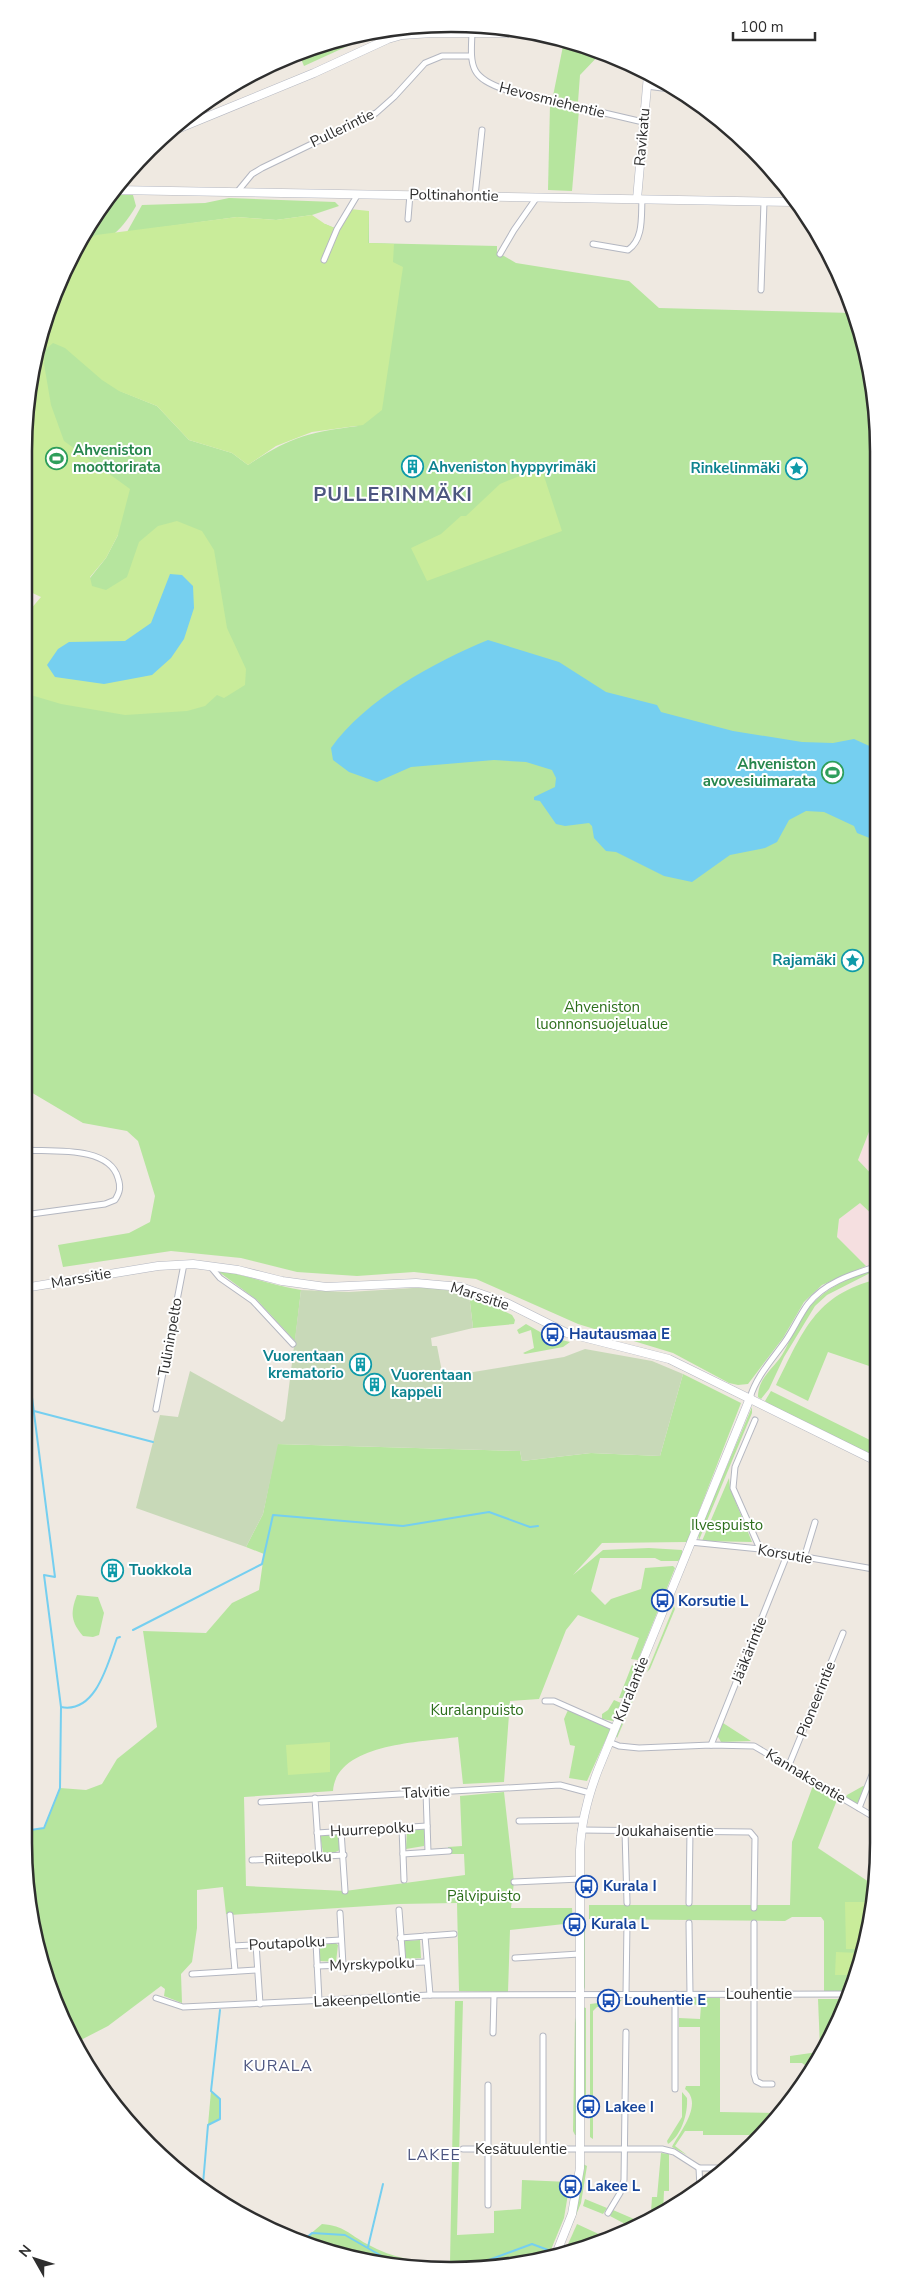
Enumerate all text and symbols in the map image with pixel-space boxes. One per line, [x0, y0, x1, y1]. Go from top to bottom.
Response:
scale bar [733, 10, 816, 42]
text: 100 m [740, 17, 784, 37]
street label: Hevosmiehentie [497, 77, 607, 123]
street label: Pullerintie [307, 104, 377, 152]
street label: Ravikatu [630, 107, 654, 167]
street label: Poltinahontie [409, 184, 499, 206]
place label: Ahveniston moottorirata [73, 440, 161, 477]
sports icon: Ahveniston moottorirata [45, 447, 69, 471]
building icon: Ahveniston hyppyrimäki [400, 455, 424, 479]
place icon: Rinkelinmäki [784, 456, 808, 480]
place label: Ahveniston hyppyrimäki [428, 457, 596, 477]
place label: Rinkelinmäki [690, 458, 780, 478]
district label: PULLERINMÄKI [313, 481, 473, 508]
place label: Ahveniston avovesiuimarata [703, 754, 816, 791]
sports icon: Ahveniston avovesiuimarata [820, 761, 844, 785]
place icon: Rajamäki [840, 948, 864, 972]
place label: Rajamäki [772, 950, 836, 970]
park label: Ahveniston luonnonsuojelualue [536, 997, 668, 1034]
street label: Marssitie [49, 1263, 113, 1293]
street label: Marssitie [448, 1277, 512, 1315]
street label: Tulininpelto [153, 1296, 187, 1378]
bus stop icon: Hautausmaa E [541, 1322, 565, 1346]
place label: Hautausmaa E [569, 1324, 670, 1344]
place label: Vuorentaan krematorio [262, 1346, 344, 1383]
building icon: Vuorentaan krematorio [348, 1353, 372, 1377]
place label: Vuorentaan kappeli [390, 1365, 472, 1402]
building icon: Vuorentaan kappeli [363, 1372, 387, 1396]
park label: Ilvespuisto [691, 1515, 763, 1535]
street label: Korsutie [756, 1539, 814, 1569]
building icon: Tuokkola [101, 1558, 125, 1582]
place label: Tuokkola [129, 1560, 192, 1580]
bus stop icon: Korsutie L [650, 1589, 674, 1613]
place label: Korsutie L [678, 1591, 749, 1611]
street label: Jääkärintie [726, 1614, 771, 1687]
street label: Kuralantie [609, 1653, 653, 1725]
street label: Pioneerintie [792, 1658, 840, 1740]
park label: Kuralanpuisto [430, 1700, 524, 1720]
street label: Kannaksentie [762, 1744, 850, 1808]
street label: Talvitie [401, 1781, 451, 1803]
street label: Huurrepolku [329, 1817, 415, 1841]
street label: Joukahaisentie [615, 1821, 714, 1841]
street label: Riitepolku [264, 1846, 332, 1870]
bus stop icon: Kurala I [575, 1874, 599, 1898]
place label: Kurala I [603, 1876, 657, 1896]
park label: Pälvipuisto [447, 1886, 521, 1906]
bus stop icon: Kurala L [563, 1912, 587, 1936]
place label: Kurala L [591, 1914, 650, 1934]
street label: Poutapolku [248, 1931, 326, 1955]
street label: Myrskypolku [329, 1953, 415, 1975]
street label: Louhentie [726, 1984, 792, 2004]
street label: Lakeenpellontie [313, 1986, 421, 2012]
bus stop icon: Louhentie E [596, 1988, 620, 2012]
place label: Louhentie E [624, 1990, 706, 2010]
district label: KURALA [243, 2055, 313, 2077]
bus stop icon: Lakee I [577, 2095, 601, 2119]
place label: Lakee I [605, 2097, 654, 2117]
street label: Kesätuulentie [475, 2139, 567, 2159]
district label: LAKEE [407, 2144, 461, 2166]
bus stop icon: Lakee L [559, 2174, 583, 2198]
place label: Lakee L [587, 2176, 641, 2196]
north arrow [10, 2234, 60, 2284]
text: N [15, 2241, 36, 2261]

